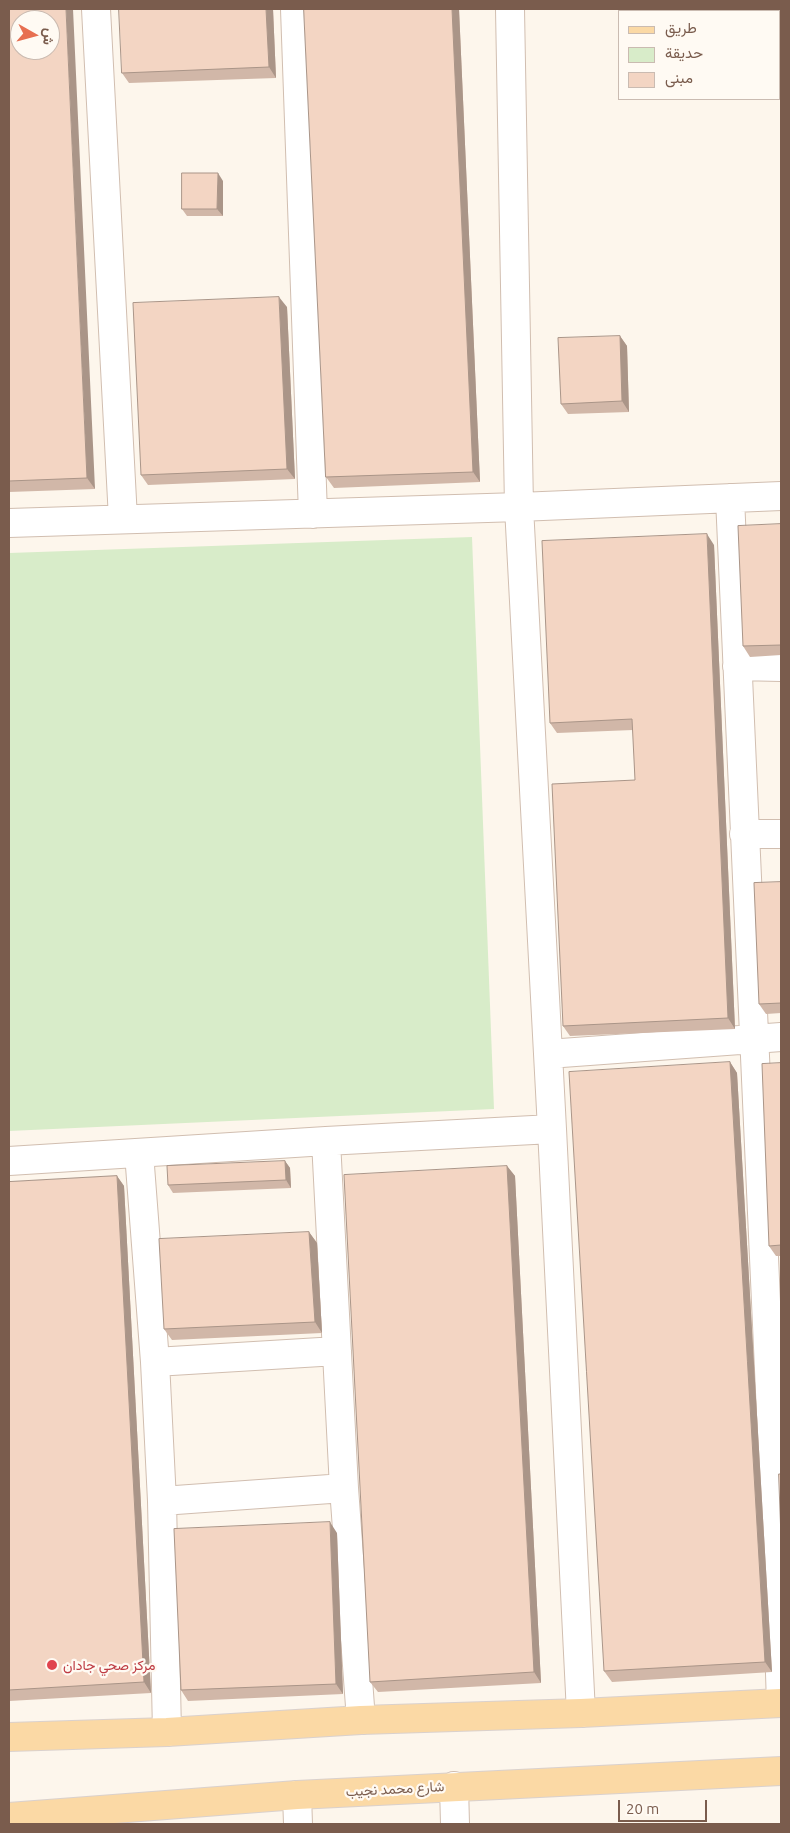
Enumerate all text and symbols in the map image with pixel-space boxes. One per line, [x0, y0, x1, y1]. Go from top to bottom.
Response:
north arrow [10, 10, 60, 60]
legend [618, 10, 780, 100]
text: طريق [665, 19, 697, 36]
text: ش [40, 27, 58, 46]
text: حديقة [665, 44, 703, 61]
text: مبنى [665, 69, 693, 86]
place label: مركز صحي جادان [63, 1657, 155, 1673]
marker: مركز صحي جادان [45, 1658, 59, 1672]
street label: شارع محمد نجيب [345, 1778, 445, 1800]
scale bar [620, 1790, 709, 1822]
text: 20 m [626, 1800, 659, 1817]

